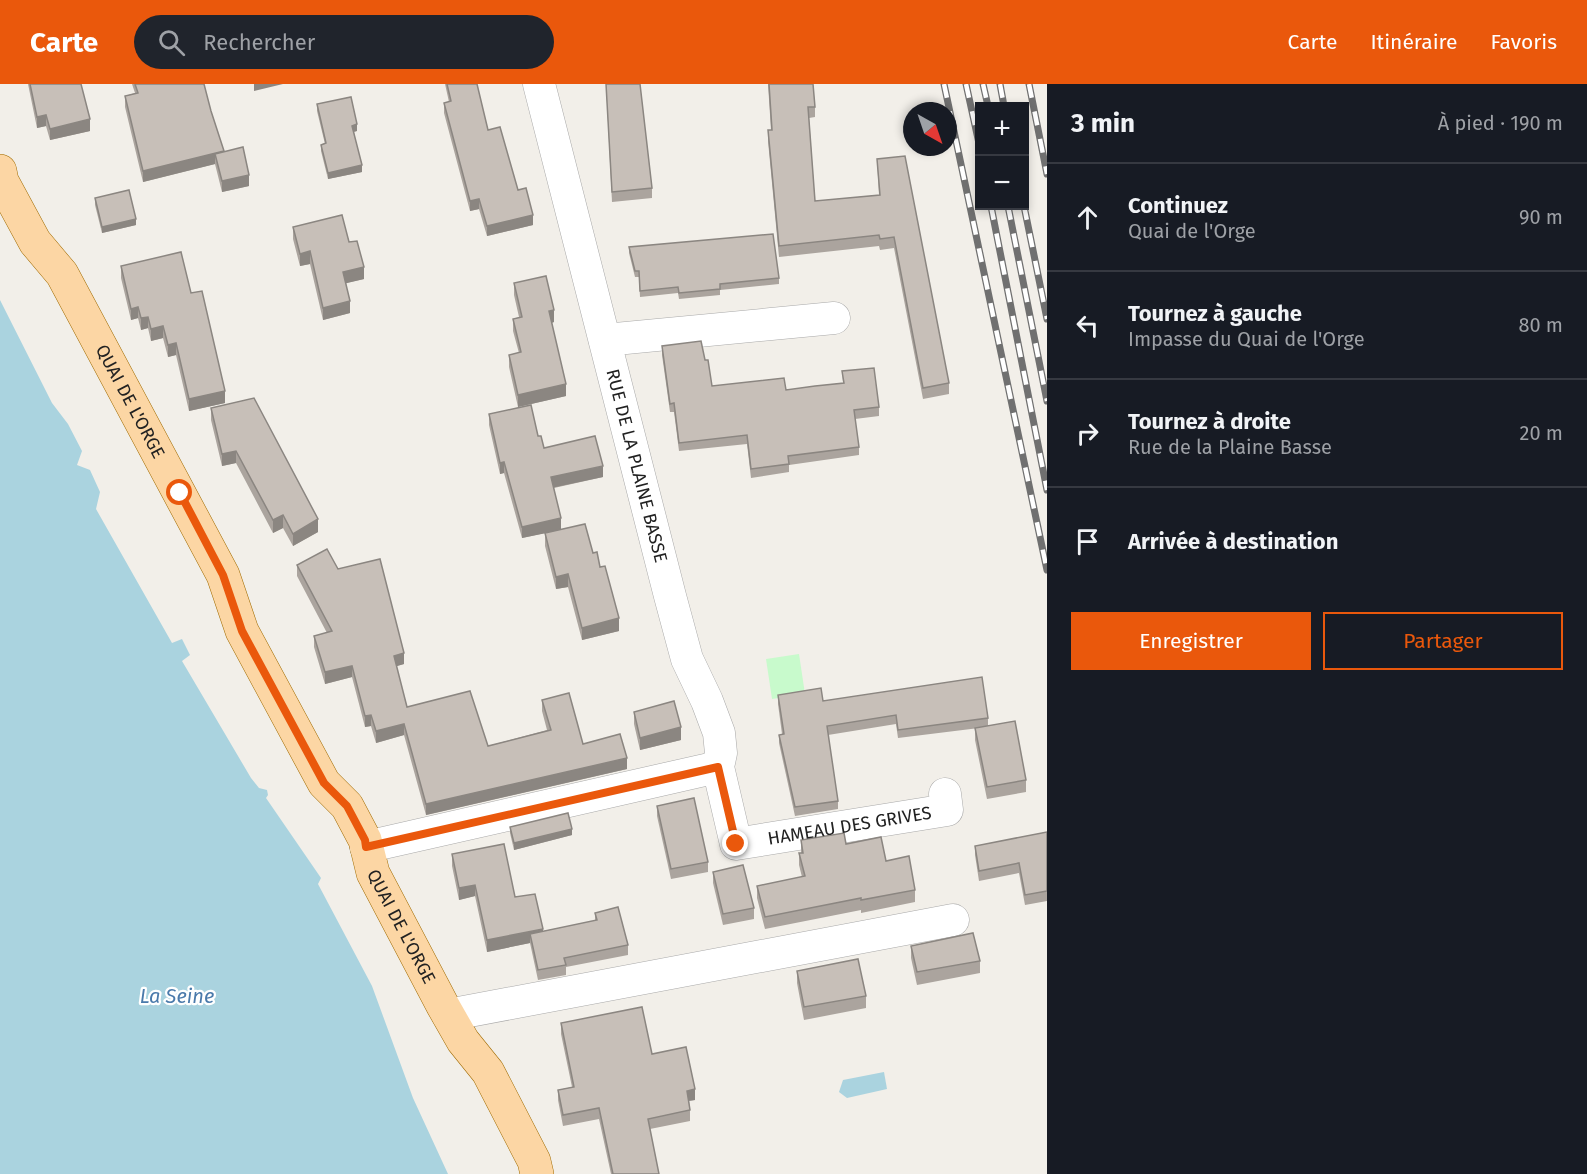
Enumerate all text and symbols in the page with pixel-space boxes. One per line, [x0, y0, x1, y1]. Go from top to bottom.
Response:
search box [134, 15, 554, 69]
text: Carte [30, 26, 98, 59]
icon: search [155, 26, 188, 59]
text: Rechercher [203, 29, 315, 56]
text: Carte [1288, 29, 1337, 55]
text: Itinéraire [1370, 29, 1457, 55]
text: Favoris [1490, 29, 1557, 55]
north arrow [903, 102, 957, 156]
map controls [975, 102, 1029, 210]
button: + [975, 102, 1029, 156]
text: 3 min [1071, 108, 1135, 139]
text: À pied · 190 m [1438, 111, 1563, 135]
button: − [975, 156, 1029, 210]
text: Continuez [1128, 192, 1228, 219]
icon: ahead [1071, 201, 1104, 234]
text: 90 m [1519, 205, 1563, 229]
text: Quai de l'Orge [1128, 219, 1256, 243]
text: Tournez à gauche [1128, 300, 1302, 327]
icon: left [1071, 309, 1104, 342]
text: 80 m [1518, 313, 1563, 337]
text: Impasse du Quai de l'Orge [1128, 327, 1365, 351]
street label: QUAI DE L'ORGE [91, 341, 170, 462]
street label: RUE DE LA PLAINE BASSE [601, 366, 672, 565]
text: Tournez à droite [1128, 408, 1291, 435]
icon: right [1071, 417, 1104, 450]
text: 20 m [1520, 421, 1563, 445]
text: Rue de la Plaine Basse [1128, 435, 1332, 459]
route start [166, 479, 192, 505]
icon: arrive [1071, 525, 1104, 558]
text: Arrivée à destination [1128, 528, 1338, 555]
button: Enregistrer [1071, 612, 1311, 670]
button: Partager [1323, 612, 1563, 670]
street label: HAMEAU DES GRIVES [766, 802, 933, 850]
route end [722, 830, 748, 856]
street label: QUAI DE L'ORGE [362, 866, 440, 987]
water label: La Seine [140, 984, 214, 1008]

